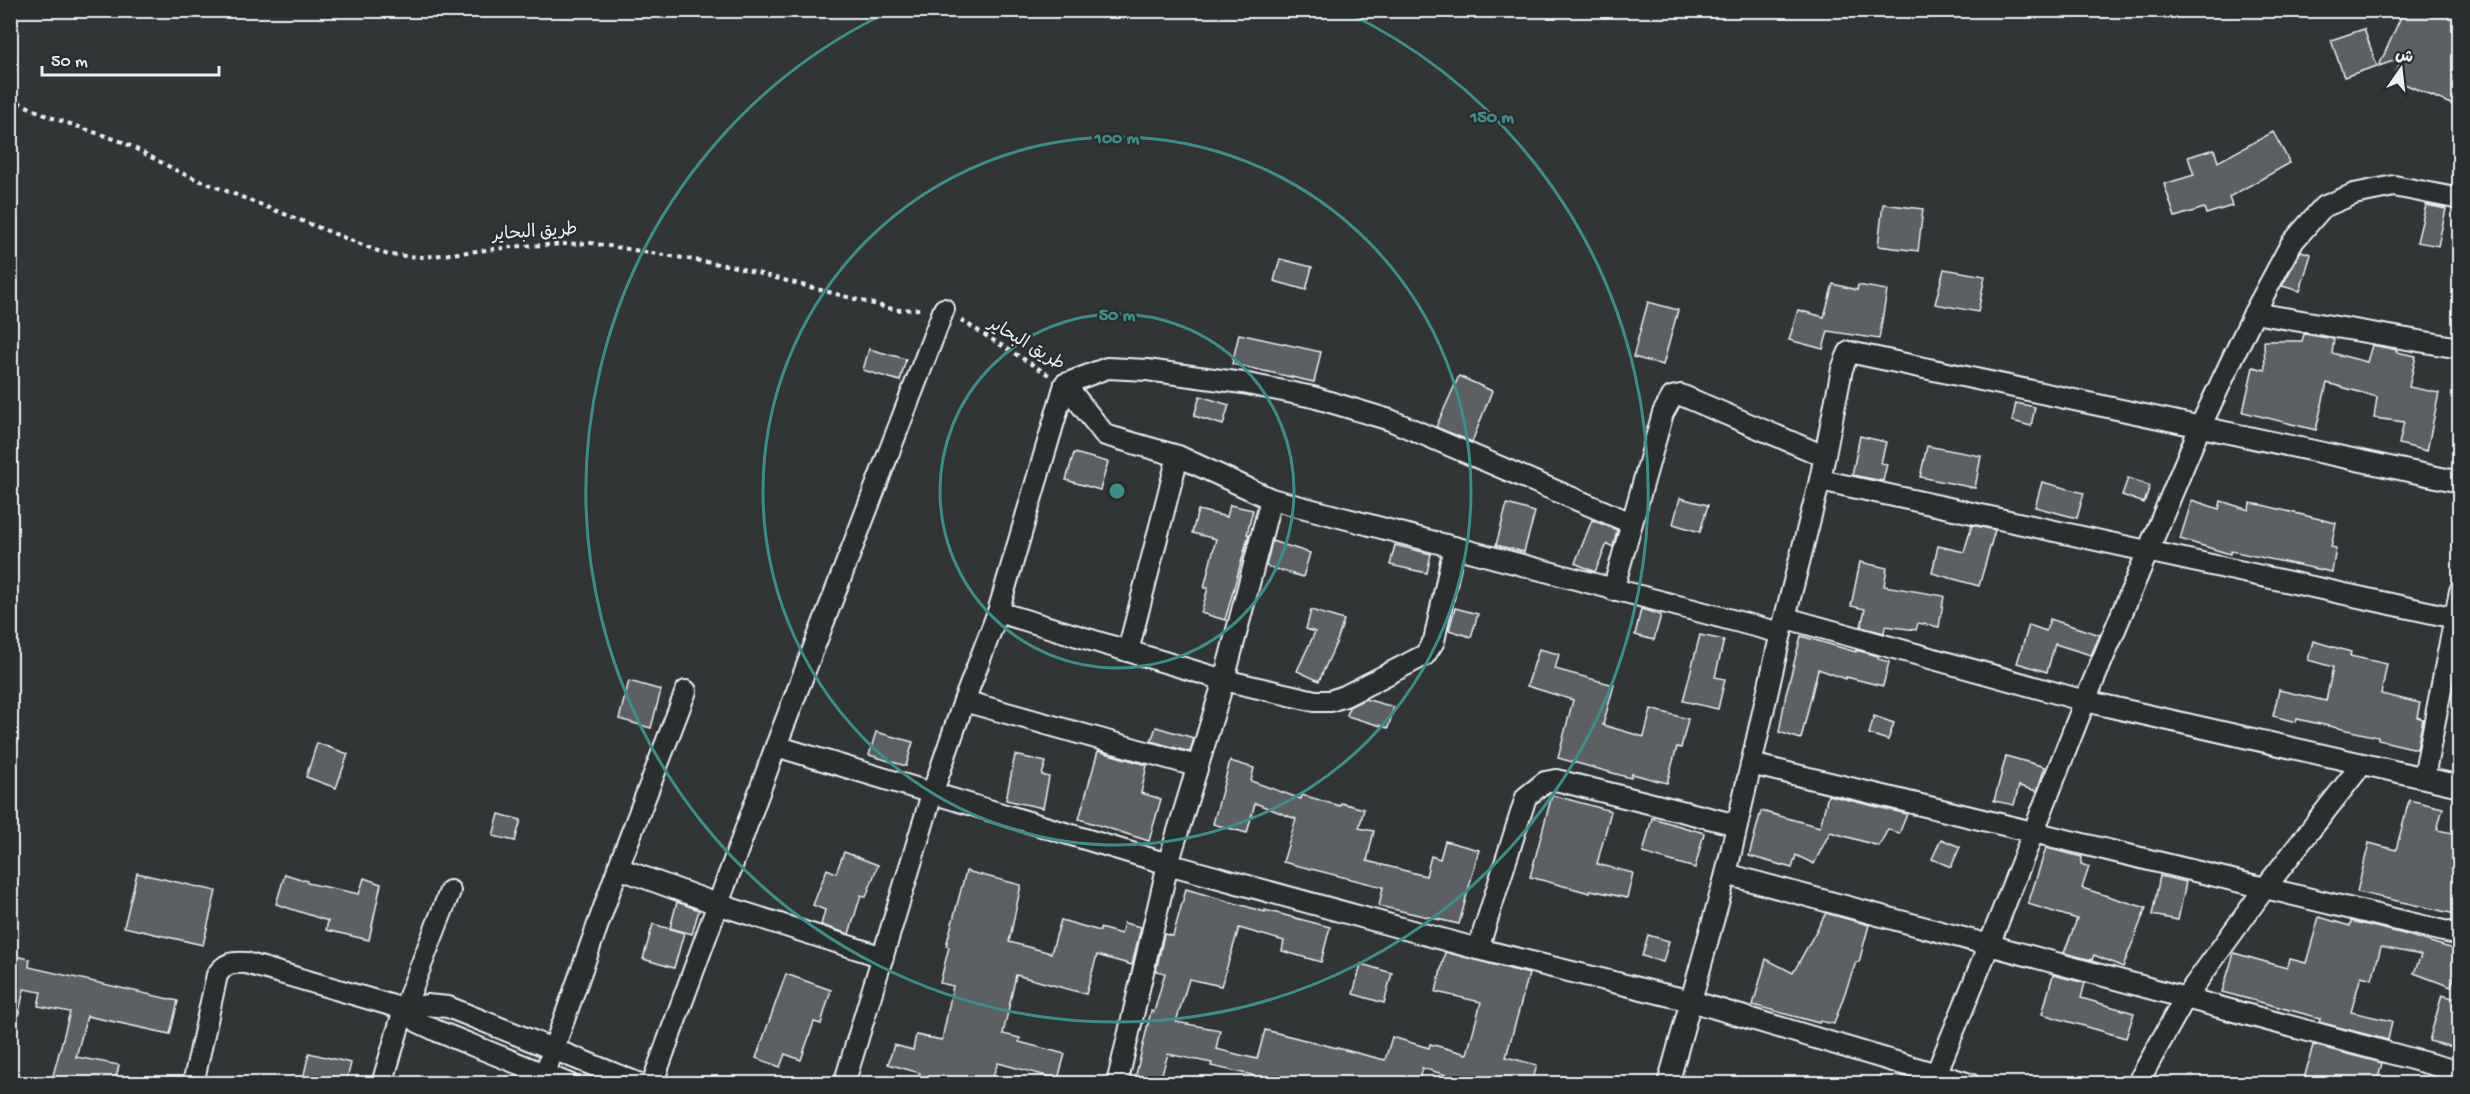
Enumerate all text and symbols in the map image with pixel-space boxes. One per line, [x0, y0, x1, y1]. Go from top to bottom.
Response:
scale bar [42, 39, 219, 77]
north arrow [2371, 39, 2431, 99]
text: ش [2393, 46, 2415, 69]
text: 50 m [51, 52, 88, 73]
text: 150 m [1469, 108, 1514, 129]
text: 100 m [1094, 129, 1140, 150]
street label: طريق البحاير [490, 220, 578, 247]
text: 50 m [1099, 306, 1136, 327]
street label: طريق البحاير [982, 313, 1068, 376]
centre of rings [1107, 481, 1127, 501]

